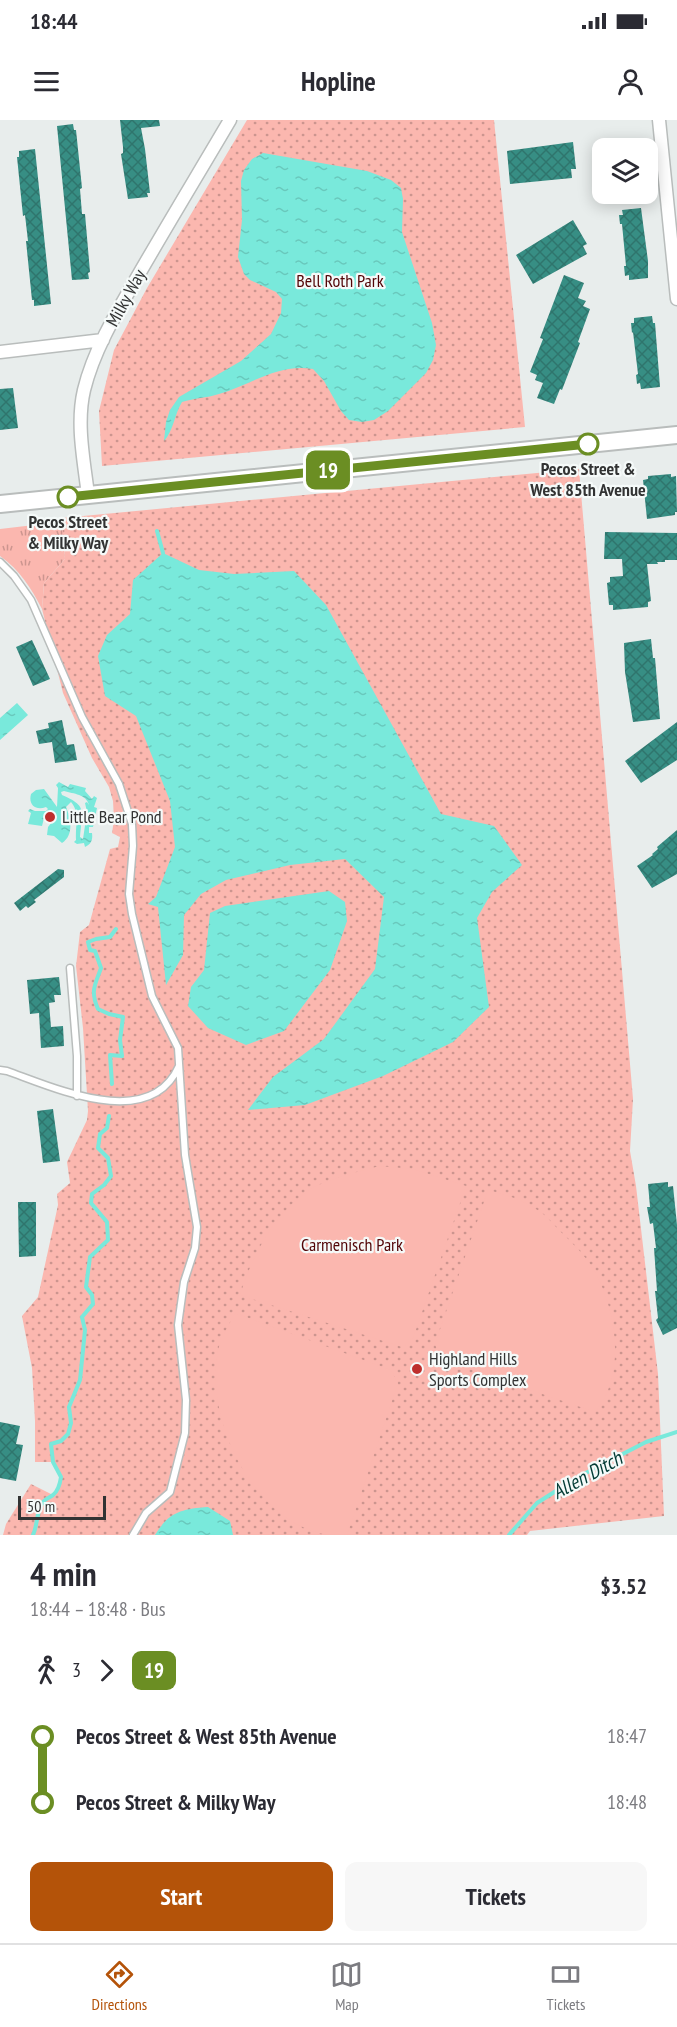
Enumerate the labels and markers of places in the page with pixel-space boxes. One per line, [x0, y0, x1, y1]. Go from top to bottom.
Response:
marker: Pecos Street & West 85th Avenue [577, 433, 599, 455]
place label: Pecos Street & West 85th Avenue [529, 457, 646, 501]
marker: Pecos Street & Milky Way [57, 486, 79, 508]
place label: Pecos Street & Milky Way [28, 510, 109, 554]
place label: Little Bear Pond [62, 805, 162, 828]
marker: Little Bear Pond [43, 810, 57, 824]
place label: Highland Hills Sports Complex [429, 1347, 527, 1391]
marker: Highland Hills Sports Complex [410, 1362, 424, 1376]

